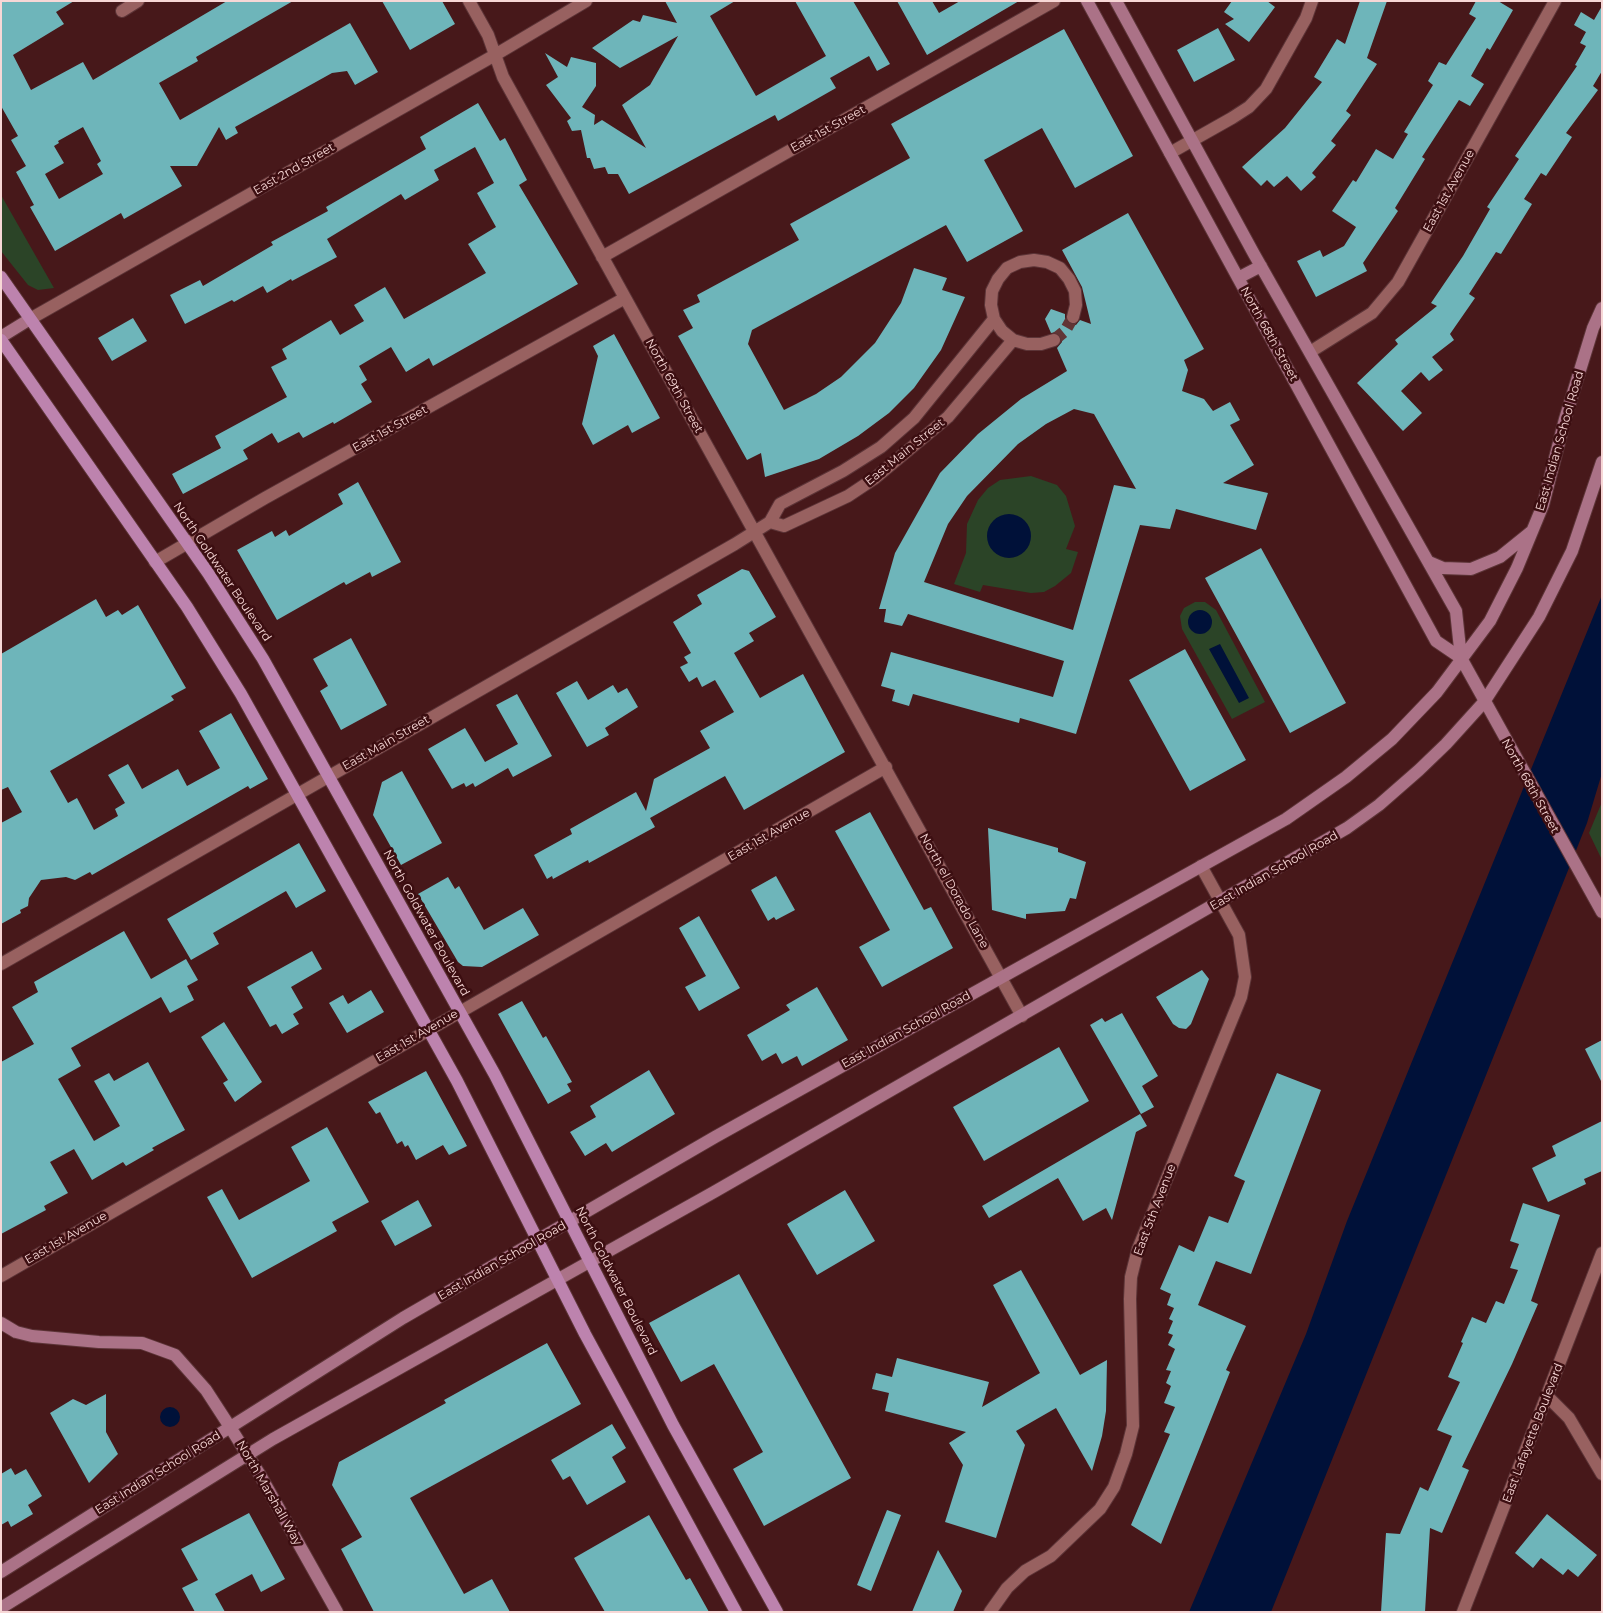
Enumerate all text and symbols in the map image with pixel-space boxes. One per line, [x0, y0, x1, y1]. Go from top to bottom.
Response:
street label: East 1st Street [788, 102, 868, 156]
street label: East 2nd Street [251, 140, 337, 198]
street label: East 1st Avenue [1420, 147, 1478, 235]
street label: North 68th Street [1237, 284, 1301, 384]
street label: North 69th Street [642, 336, 706, 436]
street label: East Indian School Road [1533, 369, 1587, 513]
street label: East 1st Street [350, 402, 430, 456]
street label: East Main Street [862, 416, 948, 488]
street label: North Goldwater Boulevard [170, 500, 274, 644]
street label: East Main Street [340, 712, 432, 774]
street label: North 68th Street [1498, 736, 1562, 836]
street label: East 1st Avenue [725, 806, 813, 864]
street label: East Indian School Road [1207, 828, 1341, 914]
street label: North el Dorado Lane [916, 831, 992, 951]
street label: North Goldwater Boulevard [380, 847, 472, 999]
street label: East Indian School Road [839, 988, 973, 1072]
street label: East 1st Avenue [373, 1007, 461, 1065]
street label: East 5th Avenue [1131, 1162, 1179, 1258]
street label: North Goldwater Boulevard [572, 1204, 660, 1358]
street label: East 1st Avenue [22, 1209, 110, 1267]
street label: East Indian School Road [435, 1218, 569, 1304]
street label: East Lafayette Boulevard [1500, 1361, 1566, 1505]
street label: East Indian School Road [93, 1428, 223, 1518]
street label: North Marshall Way [233, 1438, 305, 1548]

